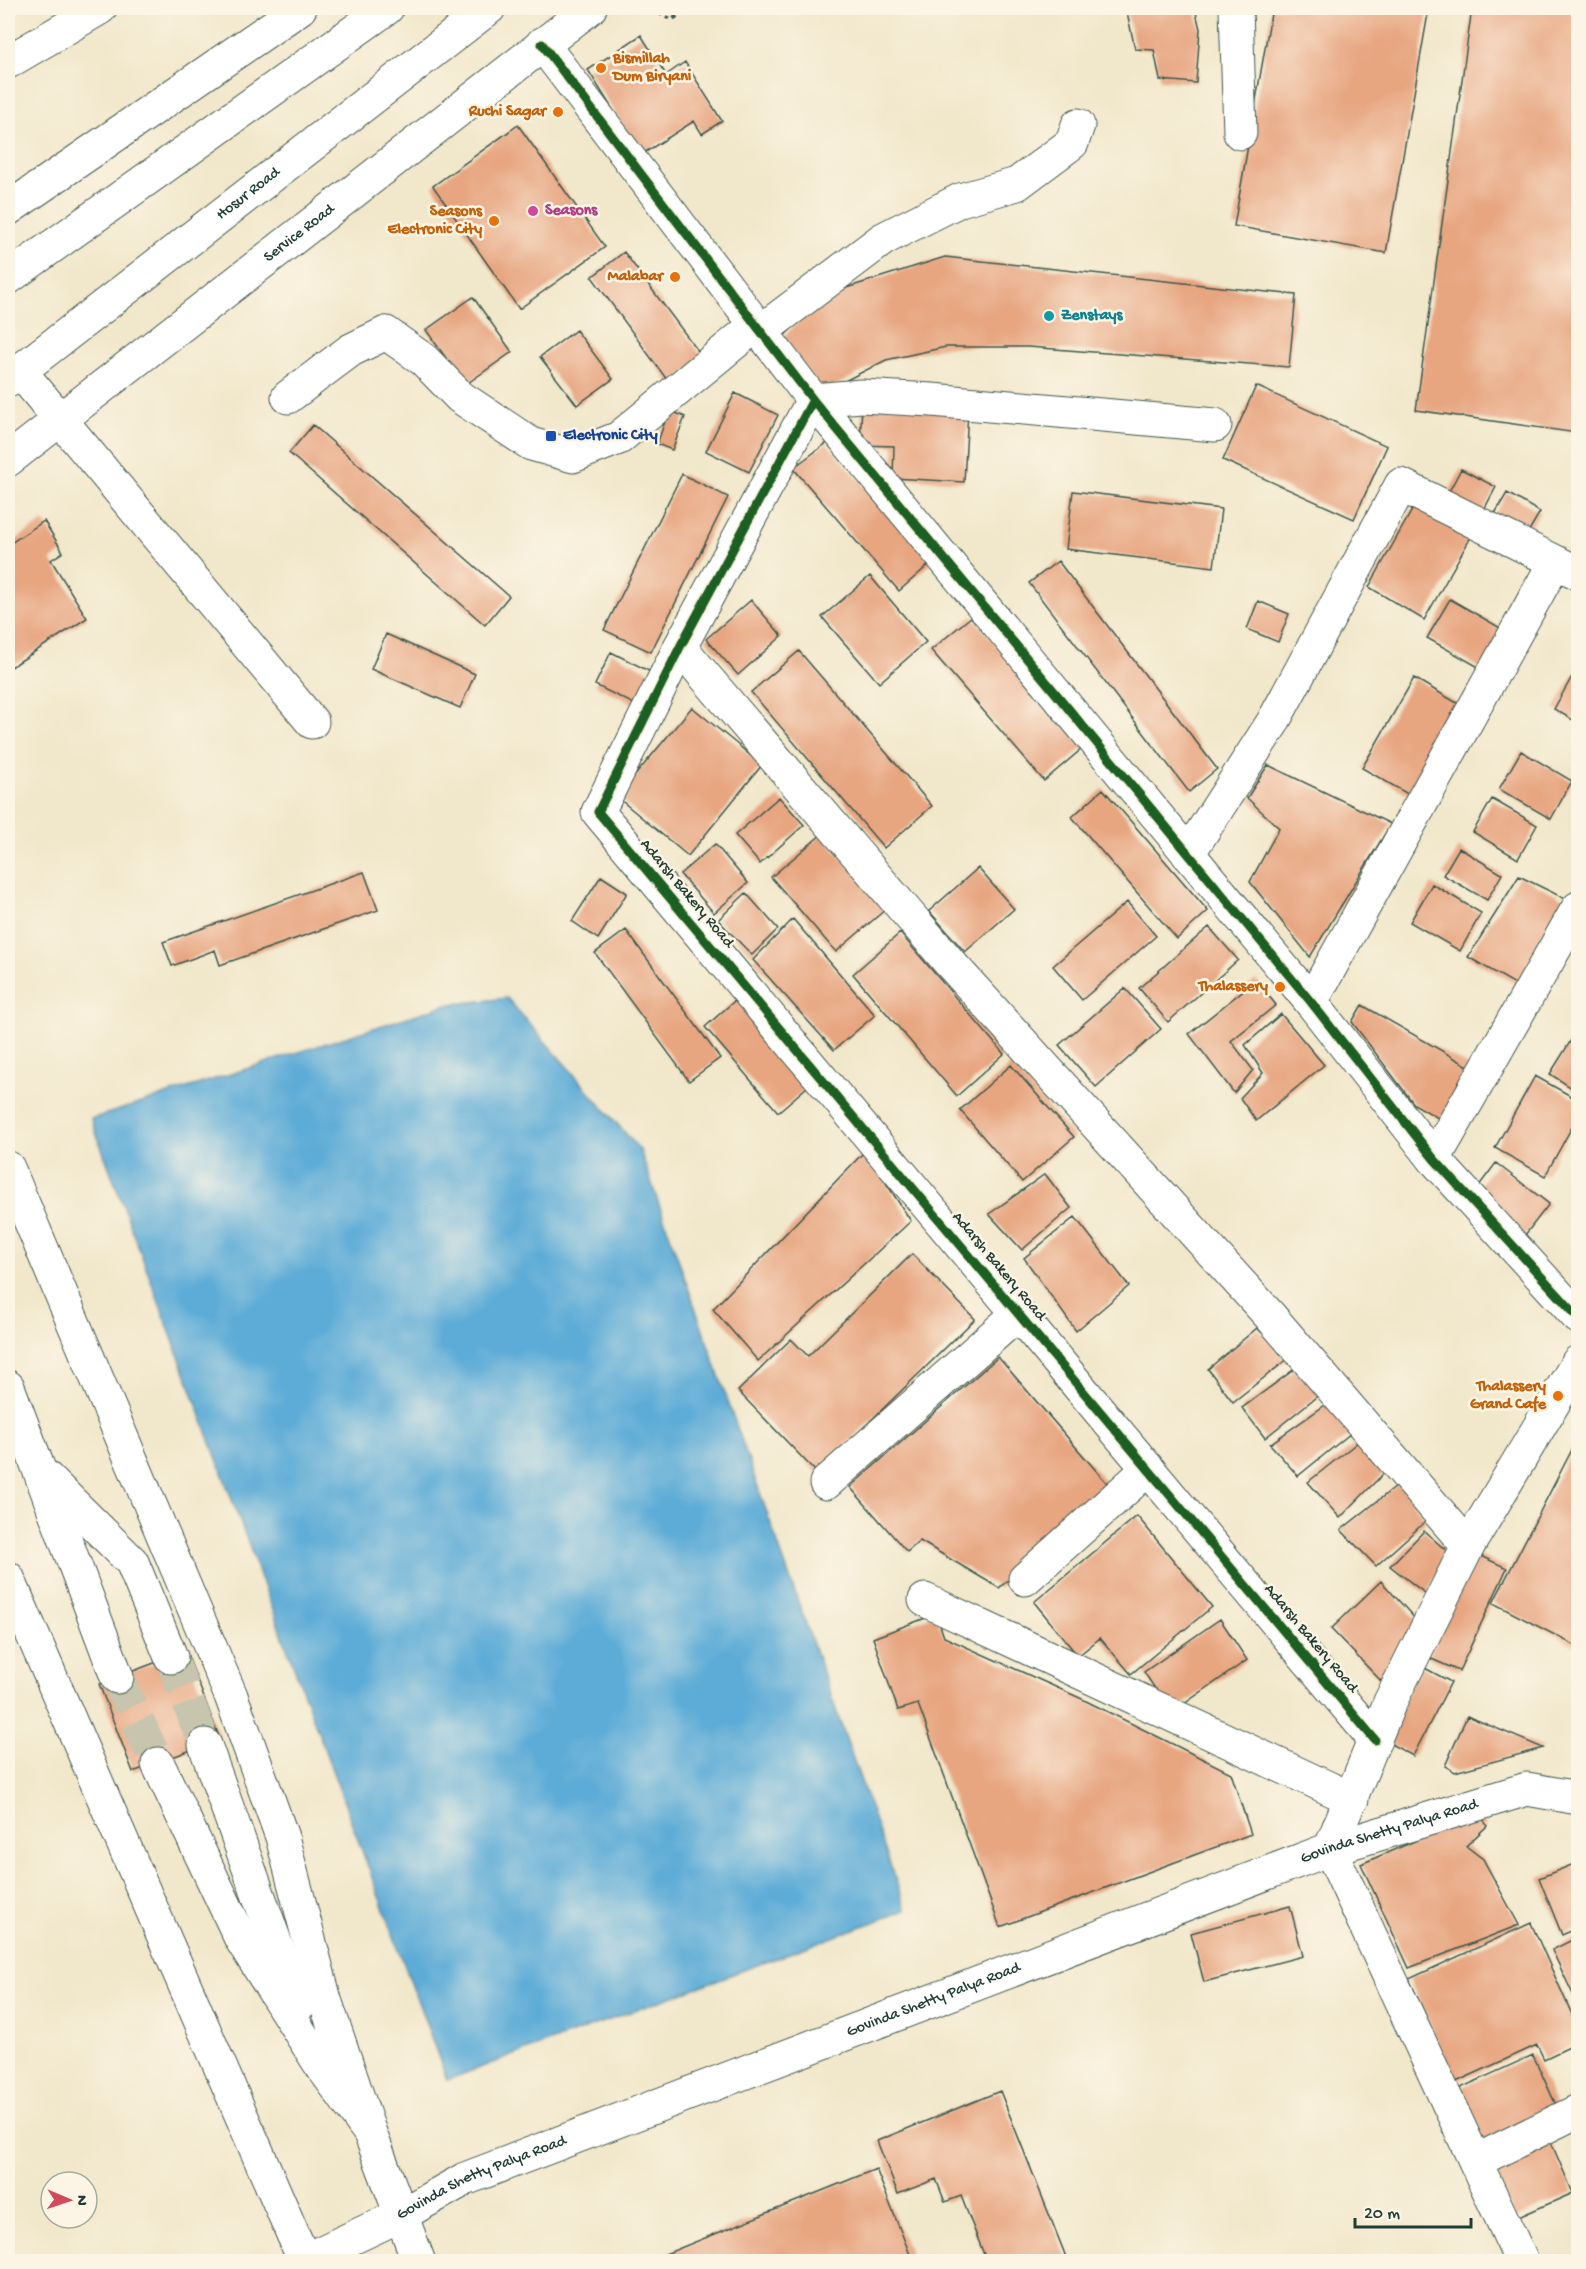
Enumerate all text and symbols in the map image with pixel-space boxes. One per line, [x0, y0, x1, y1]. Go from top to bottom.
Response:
place label: Bismillah Dum Biryani [611, 50, 692, 87]
marker: Bismillah Dum Biryani [594, 61, 608, 75]
place label: Ruchi Sagar [468, 103, 548, 122]
marker: Ruchi Sagar [551, 105, 565, 119]
street label: Hosur Road [213, 162, 285, 225]
street label: Service Road [260, 199, 340, 267]
place label: Seasons [545, 202, 598, 221]
place label: Seasons Electronic City [387, 203, 483, 240]
marker: Seasons [526, 204, 540, 218]
marker: Seasons Electronic City [487, 214, 501, 228]
place label: Malabar [608, 268, 665, 287]
marker: Malabar [668, 270, 682, 284]
place label: Zenstays [1061, 307, 1123, 326]
marker: Zenstays [1042, 309, 1056, 323]
place label: Electronic City [563, 427, 658, 446]
marker: Electronic City [544, 429, 558, 443]
street label: Adarsh Bakery Road [635, 836, 738, 954]
place label: Thalassery [1196, 978, 1268, 997]
marker: Thalassery [1273, 980, 1287, 994]
street label: Adarsh Bakery Road [947, 1209, 1050, 1327]
place label: Thalassery Grand Cafe [1470, 1378, 1547, 1415]
marker: Thalassery Grand Cafe [1551, 1389, 1565, 1403]
street label: Adarsh Bakery Road [1259, 1581, 1362, 1699]
street label: Govinda Shetty Palya Road [1298, 1795, 1482, 1869]
street label: Govinda Shetty Palya Road [844, 1958, 1025, 2042]
street label: Govinda Shetty Palya Road [394, 2131, 571, 2225]
north arrow [39, 2170, 99, 2230]
scale bar [1355, 2191, 1470, 2229]
text: N [71, 2195, 90, 2207]
text: 20 m [1364, 2204, 1400, 2225]

